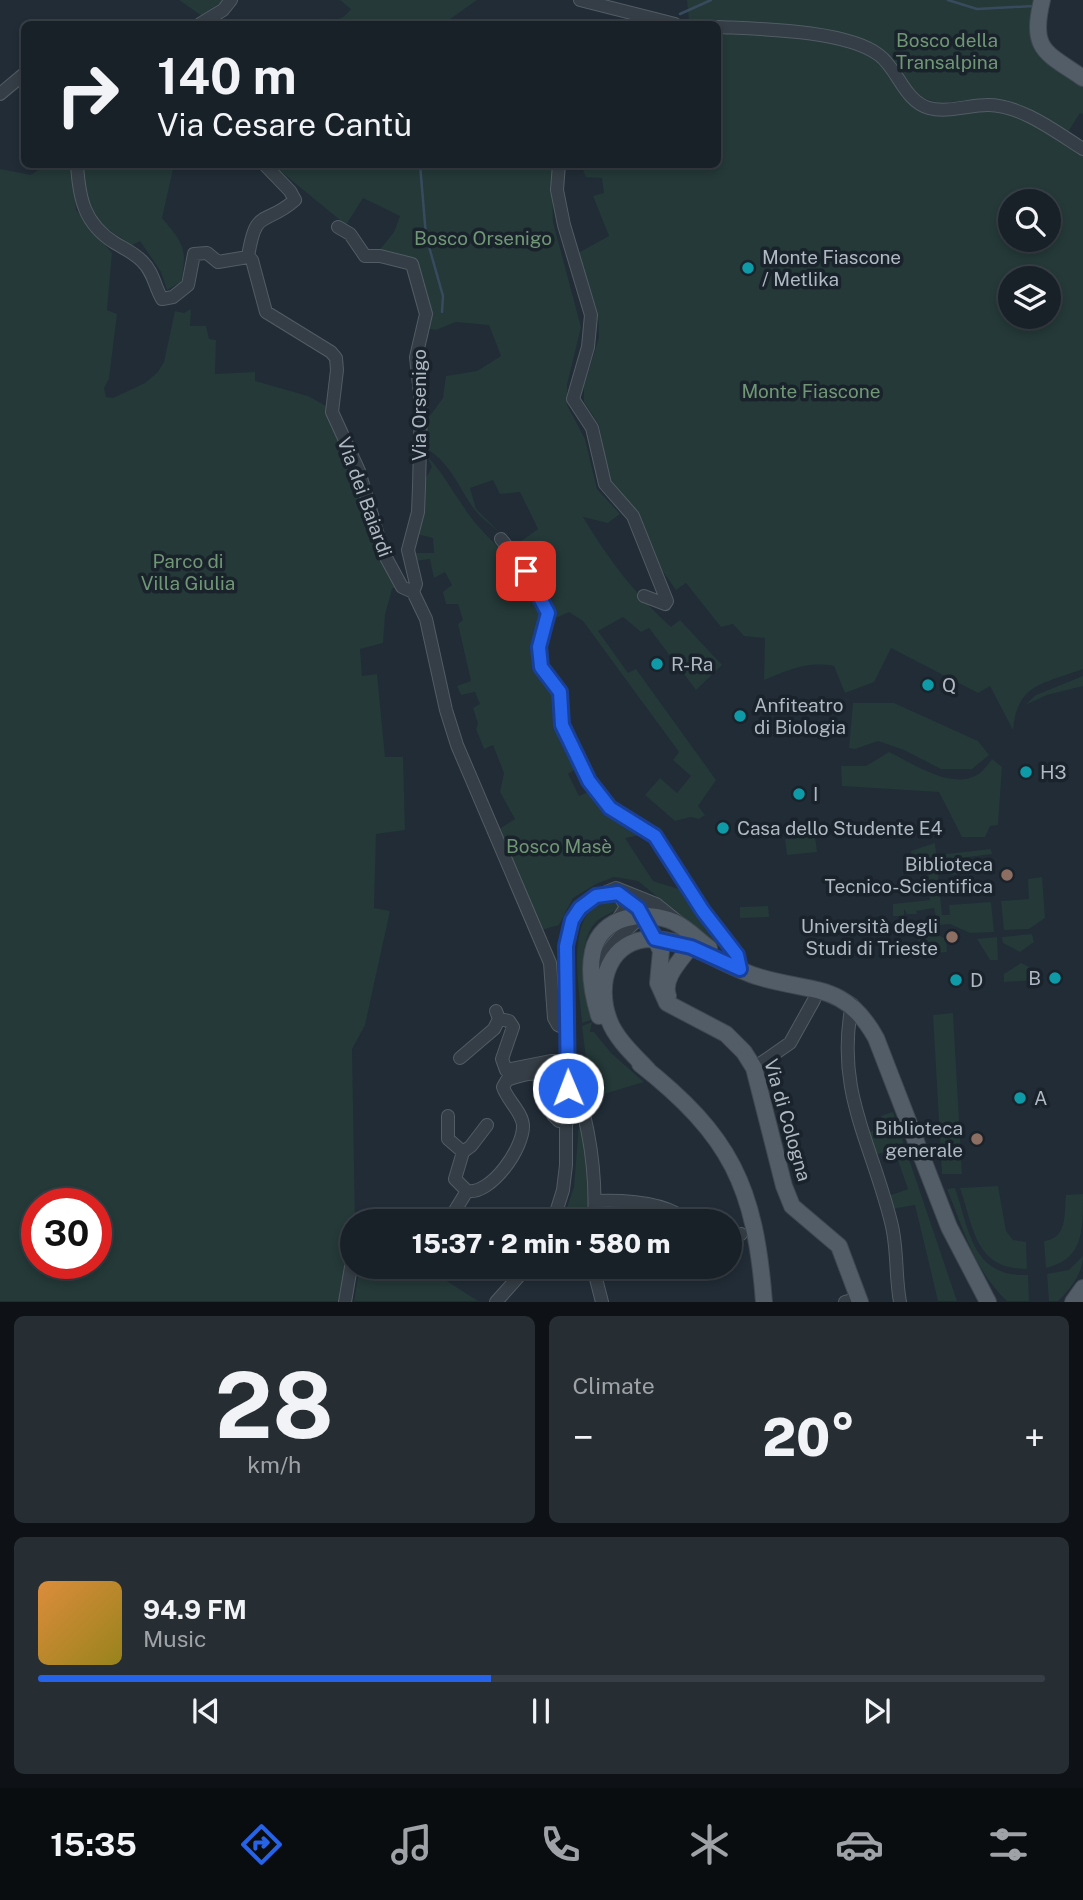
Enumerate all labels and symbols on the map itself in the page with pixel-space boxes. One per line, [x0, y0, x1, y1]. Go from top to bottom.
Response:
park label: Bosco della Transalpina [896, 29, 998, 73]
park label: Bosco Orsenigo [414, 227, 552, 249]
place label: Monte Fiascone / Metlika [762, 246, 901, 290]
marker: Monte Fiascone / Metlika [740, 260, 756, 276]
street label: Via Orsenigo [408, 349, 430, 461]
park label: Monte Fiascone [741, 380, 881, 402]
street label: Via dei Baiardi [333, 434, 397, 560]
pin [496, 541, 556, 601]
park label: Parco di Villa Giulia [141, 550, 235, 594]
place label: R-Ra [671, 653, 713, 675]
marker: R-Ra [649, 656, 665, 672]
place label: Q [942, 674, 956, 696]
marker: Q [920, 677, 936, 693]
place label: Anfiteatro di Biologia [754, 694, 846, 738]
marker: Anfiteatro di Biologia [732, 708, 748, 724]
place label: H3 [1040, 761, 1067, 783]
marker: H3 [1018, 764, 1034, 780]
place label: I [813, 783, 818, 805]
marker: I [791, 786, 807, 802]
place label: Casa dello Studente E4 [737, 817, 942, 839]
marker: Casa dello Studente E4 [715, 820, 731, 836]
park label: Bosco Masè [506, 835, 612, 857]
place label: Biblioteca Tecnico-Scientifica [824, 853, 993, 897]
marker: Biblioteca Tecnico-Scientifica [999, 867, 1015, 883]
place label: Università degli Studi di Trieste [801, 915, 938, 959]
marker: Università degli Studi di Trieste [944, 929, 960, 945]
place label: B [1028, 967, 1041, 989]
place label: D [970, 969, 983, 991]
marker: B [1047, 970, 1063, 986]
marker: D [948, 972, 964, 988]
position arrow [531, 1051, 605, 1125]
street label: Via di Cologna [760, 1056, 816, 1184]
place label: A [1034, 1087, 1048, 1109]
marker: A [1012, 1090, 1028, 1106]
place label: Biblioteca generale [875, 1117, 963, 1161]
marker: Biblioteca generale [969, 1131, 985, 1147]
speed limit sign: 30 [21, 1188, 112, 1279]

